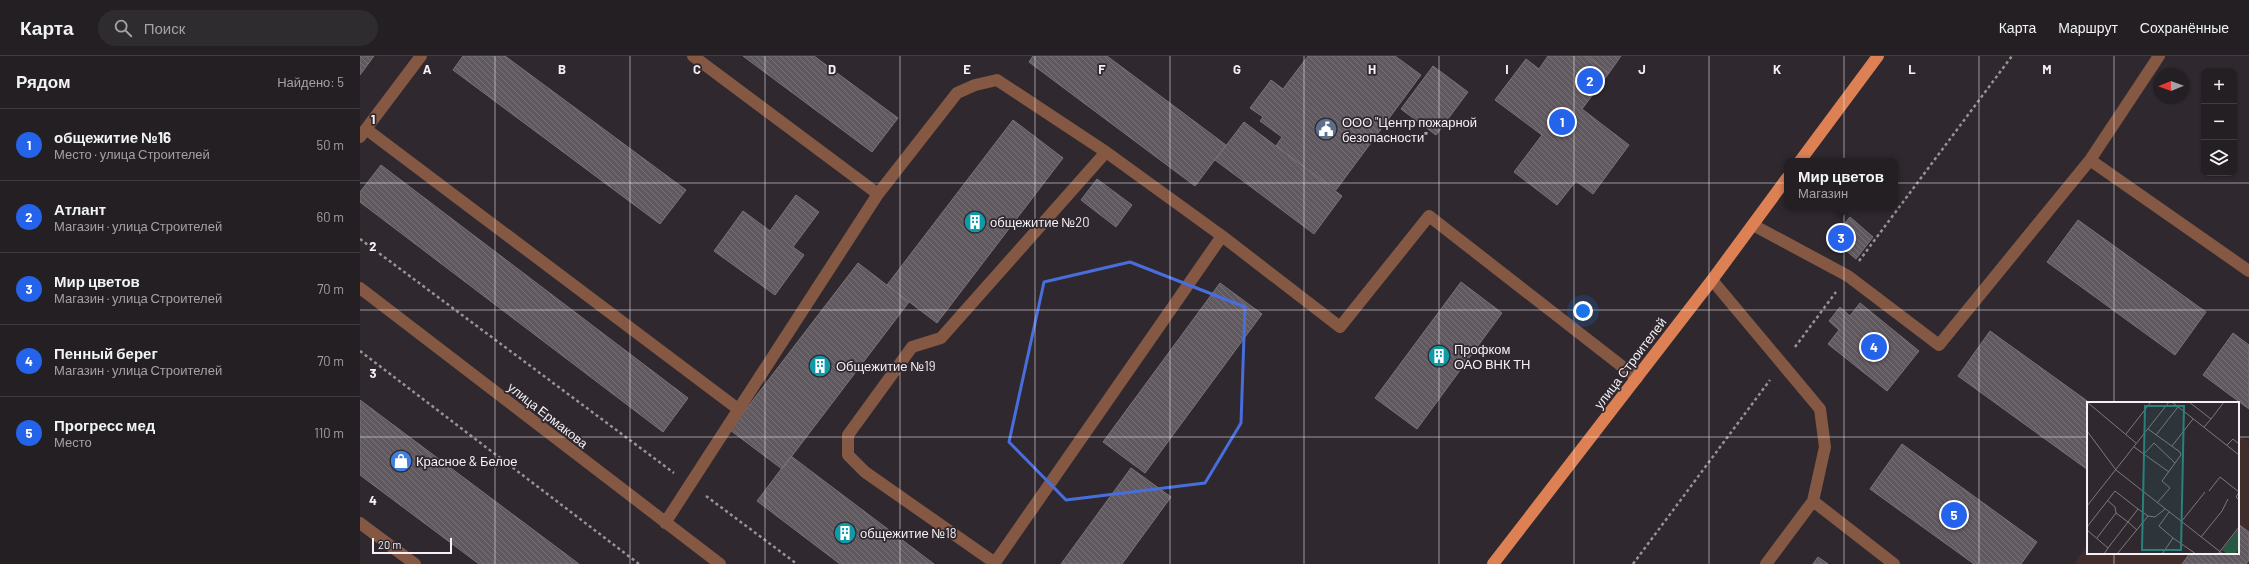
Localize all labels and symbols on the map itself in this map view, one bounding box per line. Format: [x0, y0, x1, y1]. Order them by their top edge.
text: A [423, 61, 432, 77]
text: B [558, 61, 566, 77]
text: C [693, 61, 701, 77]
text: D [828, 61, 836, 77]
text: E [963, 61, 971, 77]
text: F [1098, 61, 1106, 77]
text: G [1233, 61, 1241, 77]
text: H [1368, 61, 1376, 77]
text: I [1505, 61, 1509, 77]
text: J [1638, 61, 1646, 77]
text: K [1773, 61, 1781, 77]
text: L [1908, 61, 1916, 77]
text: M [2042, 61, 2052, 77]
pin: 2 [1577, 66, 1603, 96]
north arrow [2153, 68, 2189, 104]
pin: 1 [1549, 107, 1575, 137]
text: 1 [371, 111, 375, 127]
place label: ООО "Центр пожарной безопасности" [1342, 114, 1477, 145]
public building icon: ООО "Центр пожарной безопасности" [1313, 116, 1339, 142]
building icon: общежитие №20 [962, 209, 988, 235]
place label: общежитие №20 [990, 214, 1090, 230]
pin: 3 [1828, 223, 1854, 253]
text: 2 [369, 238, 377, 254]
your location [1573, 301, 1593, 321]
street label: улица Строителей [1590, 314, 1670, 412]
pin: 4 [1861, 332, 1887, 362]
place label: Профком ОАО ВНК ТН [1454, 341, 1530, 372]
building icon: Профком ОАО ВНК ТН [1426, 343, 1452, 369]
building icon: Общежитие №19 [807, 353, 833, 379]
place label: Общежитие №19 [836, 358, 935, 374]
text: 3 [369, 365, 377, 381]
street label: улица Ермакова [505, 379, 592, 452]
inset map [2087, 402, 2239, 554]
shop icon: Красное & Белое [388, 448, 414, 474]
place label: Красное & Белое [416, 453, 517, 469]
text: 4 [369, 492, 377, 508]
pin: 5 [1941, 500, 1967, 530]
building icon: общежитие №18 [832, 520, 858, 546]
place label: общежитие №18 [860, 525, 957, 541]
scale bar [372, 536, 452, 555]

